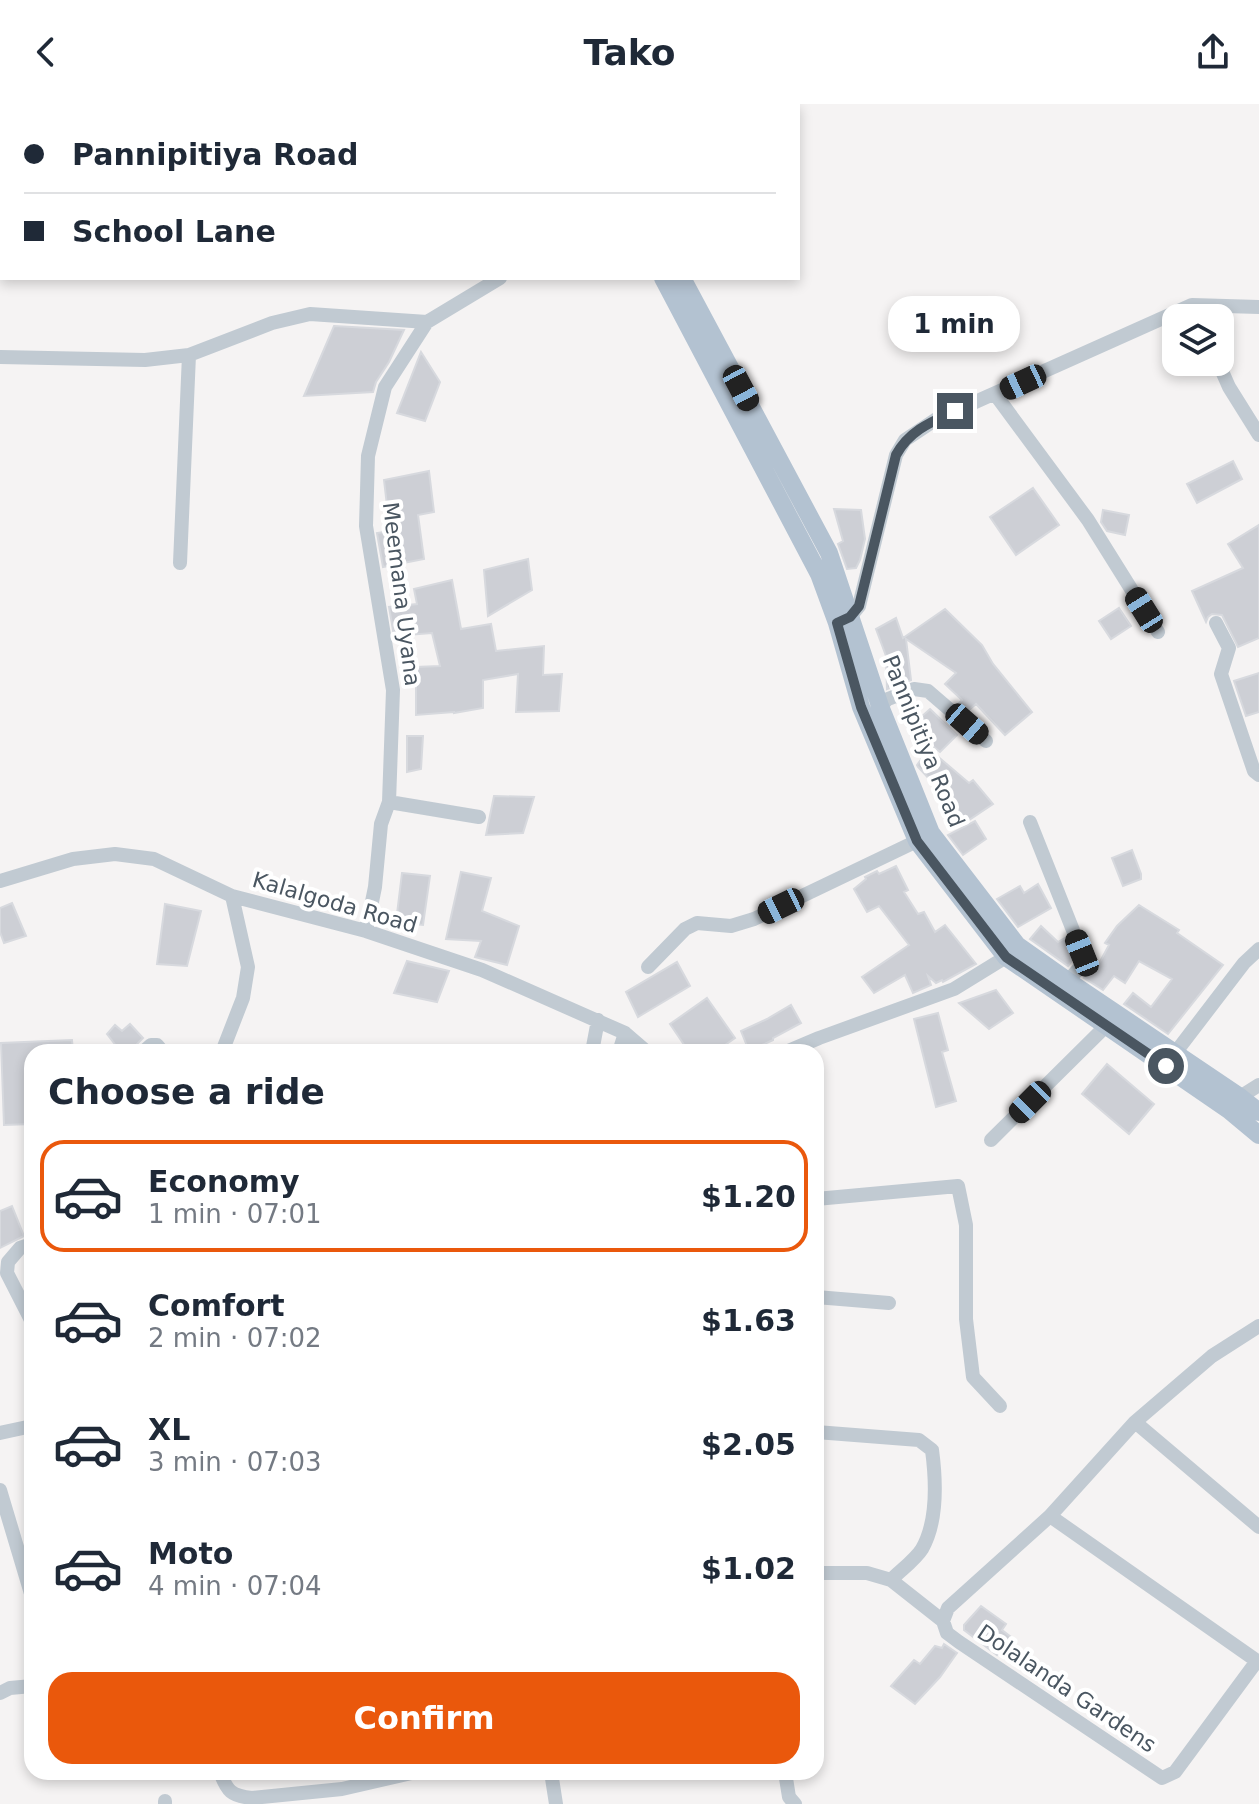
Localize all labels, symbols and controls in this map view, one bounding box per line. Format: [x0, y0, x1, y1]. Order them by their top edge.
icon: back [24, 30, 68, 74]
icon: share [1191, 30, 1235, 74]
text: Tako [584, 32, 675, 73]
text: Pannipitiya Road [72, 137, 358, 172]
text: School Lane [72, 214, 276, 249]
callout: 1 min [889, 295, 1021, 351]
map controls [1162, 304, 1234, 376]
button: layers [1162, 304, 1234, 376]
text: 1 min [913, 309, 995, 339]
car [719, 361, 763, 415]
car [996, 361, 1050, 403]
route end [937, 393, 973, 429]
street label: Meemana Uyana [378, 501, 425, 688]
car [1121, 583, 1167, 637]
street label: Pannipitiya Road [878, 652, 969, 831]
car [941, 699, 993, 749]
street label: Kalalgoda Road [250, 867, 420, 938]
car [754, 885, 808, 927]
car [1062, 926, 1102, 980]
route start [1148, 1048, 1184, 1084]
text: Choose a ride [48, 1071, 325, 1112]
car [1005, 1077, 1055, 1127]
icon: car [52, 1160, 124, 1232]
text: Economy [148, 1164, 300, 1199]
text: $1.20 [701, 1179, 796, 1214]
text: 1 min · 07:01 [148, 1199, 322, 1229]
icon: car [52, 1284, 124, 1356]
text: Comfort [148, 1288, 285, 1323]
text: $1.63 [701, 1303, 796, 1338]
text: 2 min · 07:02 [148, 1323, 322, 1353]
icon: car [52, 1408, 124, 1480]
text: XL [148, 1412, 190, 1447]
text: $2.05 [701, 1427, 796, 1462]
text: 3 min · 07:03 [148, 1447, 322, 1477]
icon: car [52, 1532, 124, 1604]
text: Moto [148, 1536, 233, 1571]
text: $1.02 [701, 1551, 796, 1586]
text: 4 min · 07:04 [148, 1571, 322, 1601]
street label: Dolalanda Gardens [973, 1619, 1161, 1758]
button: Confirm [48, 1672, 800, 1764]

